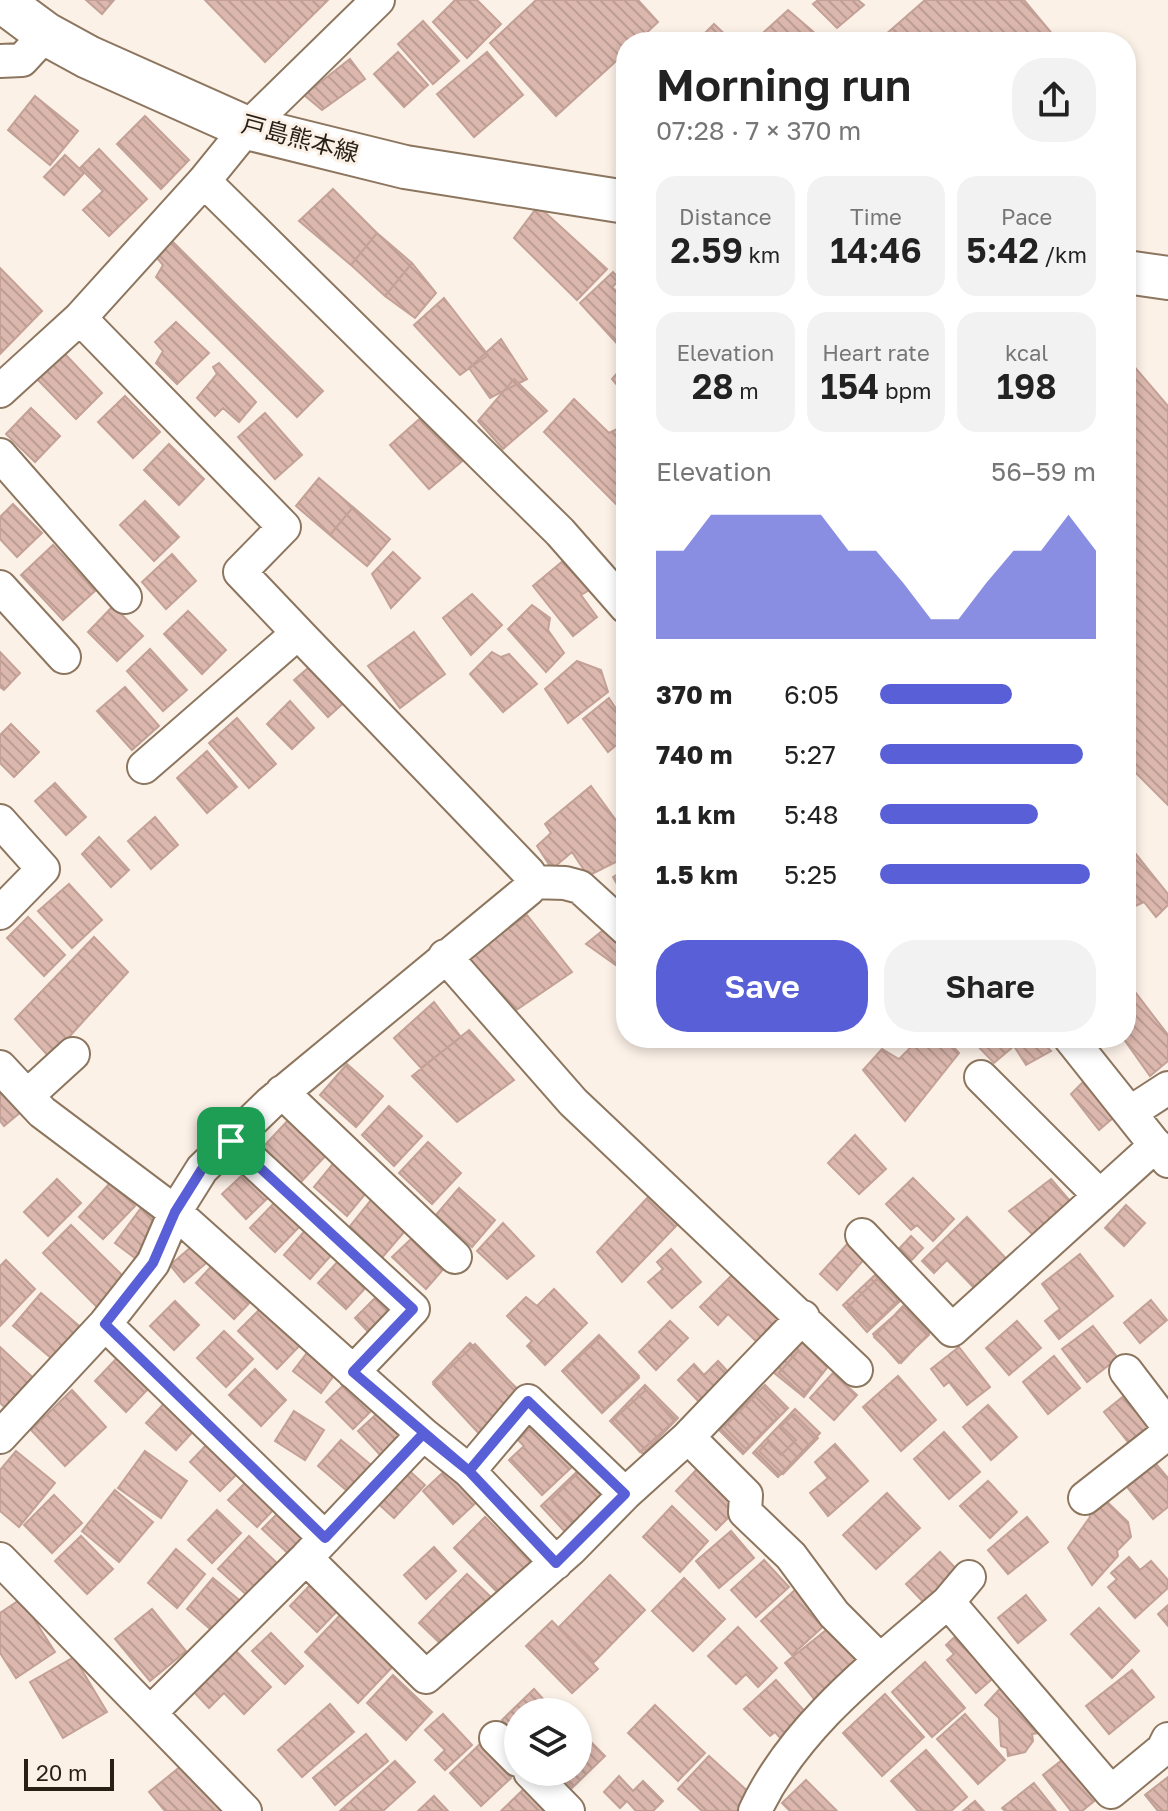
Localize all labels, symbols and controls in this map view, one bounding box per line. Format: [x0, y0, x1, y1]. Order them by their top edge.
text: Morning run [656, 58, 911, 111]
button: share [1012, 58, 1096, 142]
street label: 戸島熊本線 [239, 108, 362, 167]
text: 07:28 · 7 × 370 m [656, 115, 861, 146]
text: Distance [679, 203, 772, 230]
text: Time [850, 203, 902, 230]
text: Pace [1001, 203, 1052, 230]
text: 2.59 [670, 230, 743, 270]
text: 14:46 [830, 230, 922, 270]
text: 5:42 [966, 230, 1039, 270]
text: km [743, 241, 780, 268]
text: /km [1039, 241, 1087, 268]
text: Elevation [676, 339, 774, 366]
text: Heart rate [822, 339, 930, 366]
text: kcal [1005, 339, 1048, 366]
text: 28 [692, 366, 734, 406]
text: 154 [821, 366, 879, 406]
text: 198 [997, 366, 1057, 406]
text: m [734, 377, 759, 404]
text: bpm [879, 377, 931, 404]
text: Elevation [656, 456, 772, 487]
text: 56–59 m [991, 456, 1096, 487]
text: 370 m [656, 679, 732, 710]
text: 6:05 [784, 679, 839, 710]
text: 740 m [656, 739, 733, 770]
text: 5:27 [784, 739, 836, 770]
text: 1.1 km [656, 799, 735, 830]
text: 5:48 [784, 799, 839, 830]
text: 1.5 km [656, 859, 738, 890]
text: 5:25 [784, 859, 837, 890]
button: Save [656, 940, 868, 1032]
button: Share [884, 940, 1096, 1032]
pin [197, 1107, 265, 1175]
icon: arrive [209, 1119, 253, 1163]
map controls [504, 1698, 592, 1786]
button: layers [504, 1698, 592, 1786]
scale bar [24, 1755, 114, 1791]
text: 20 m [36, 1759, 87, 1786]

